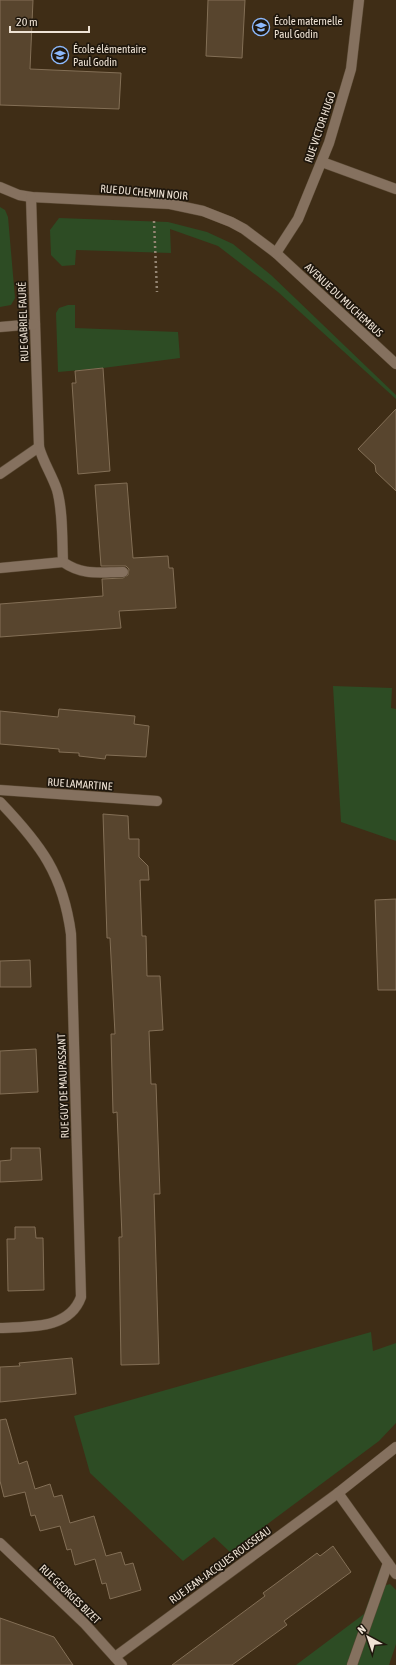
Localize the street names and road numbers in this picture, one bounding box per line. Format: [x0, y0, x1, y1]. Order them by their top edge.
street label: RUE VICTOR HUGO [302, 90, 338, 164]
street label: RUE DU CHEMIN NOIR [100, 182, 189, 202]
street label: AVENUE DU MUCHEMBUS [303, 261, 386, 339]
street label: RUE GABRIEL FAURÉ [16, 282, 30, 362]
street label: RUE LAMARTINE [47, 776, 113, 792]
street label: RUE GUY DE MAUPASSANT [55, 1033, 71, 1139]
street label: RUE JEAN-JACQUES ROUSSEAU [167, 1524, 273, 1606]
street label: RUE GEORGES BIZET [37, 1562, 103, 1626]

